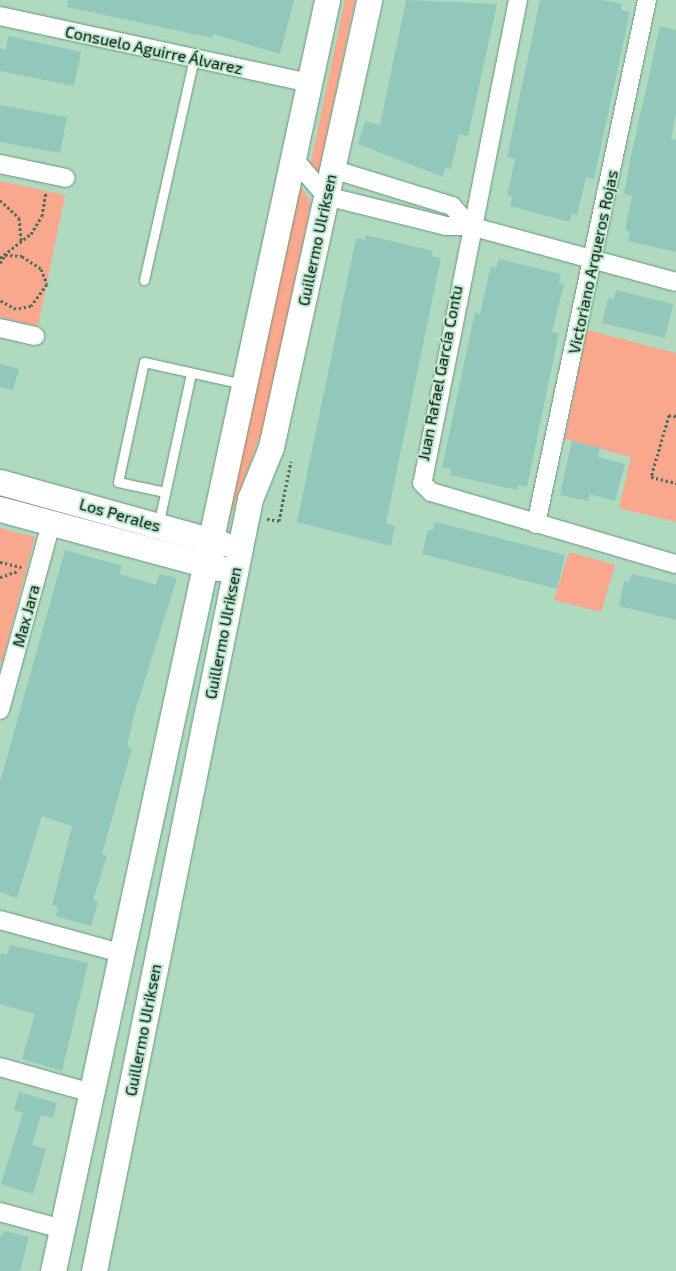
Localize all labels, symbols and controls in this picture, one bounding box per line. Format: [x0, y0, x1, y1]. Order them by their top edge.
street label: Consuelo Aguirre Álvarez [63, 22, 245, 78]
street label: Victoriano Arqueros Rojas [564, 168, 622, 356]
street label: Guillermo Ulriksen [294, 172, 340, 308]
street label: Juan Rafael García Contu [414, 284, 466, 462]
street label: Los Perales [77, 494, 163, 536]
street label: Guillermo Ulriksen [201, 565, 245, 701]
street label: Max Jara [8, 582, 44, 650]
street label: Guillermo Ulriksen [121, 962, 165, 1098]

